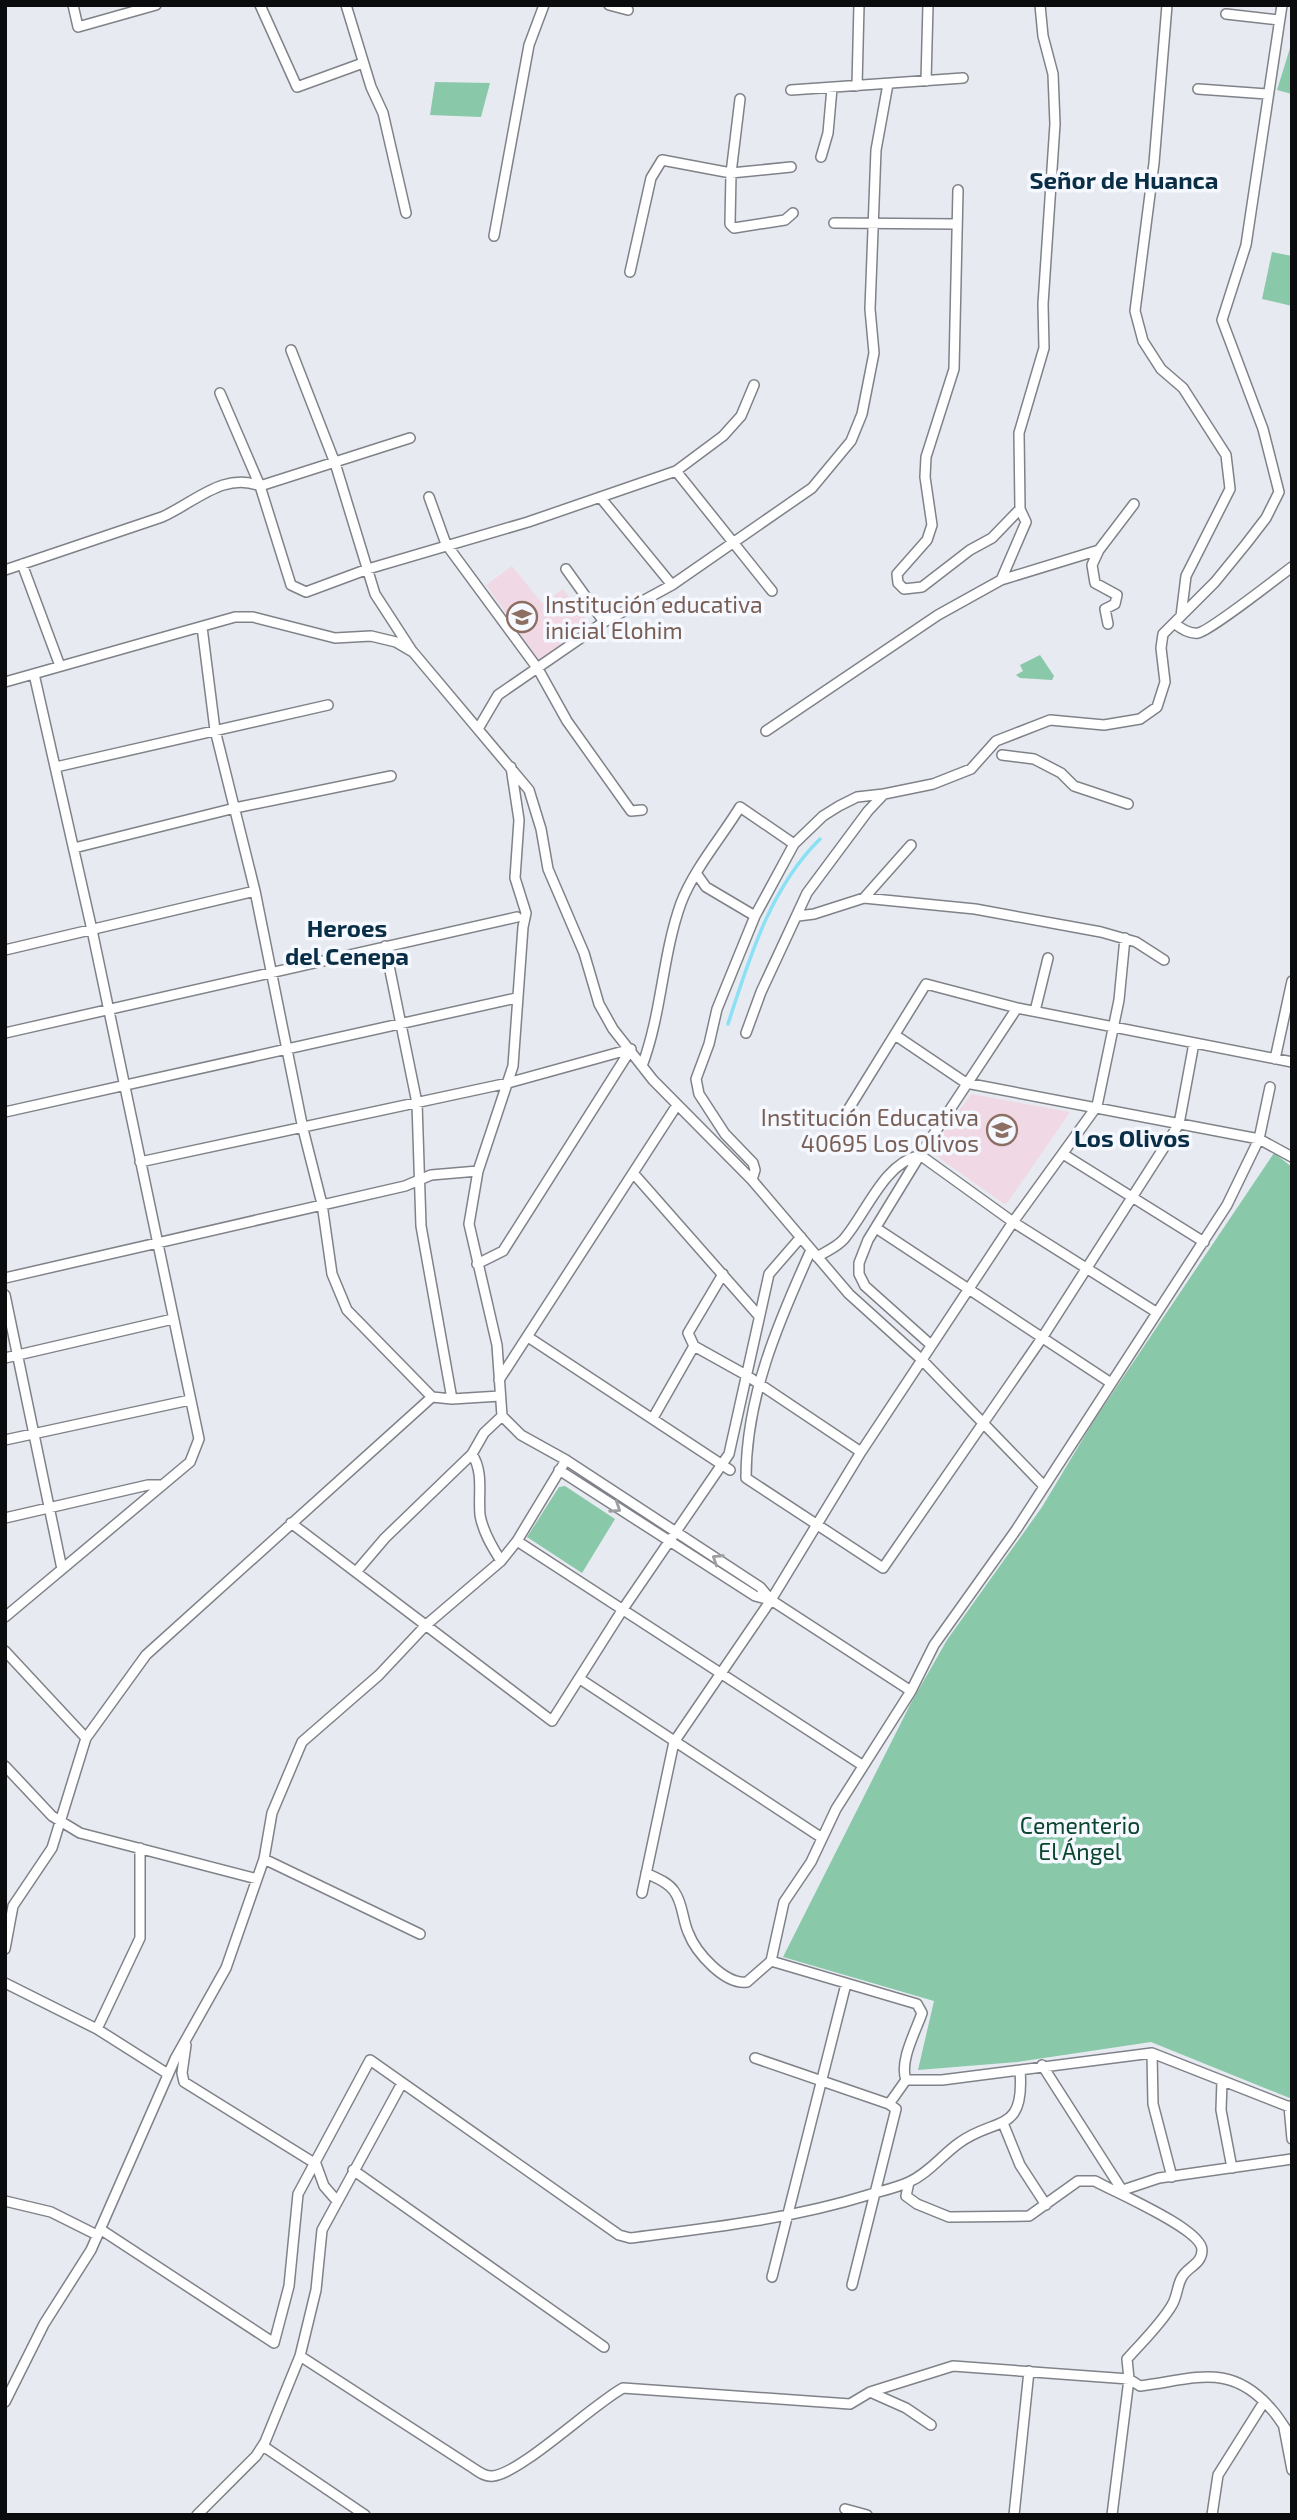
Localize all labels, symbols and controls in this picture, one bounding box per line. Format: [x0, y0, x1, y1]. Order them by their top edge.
district label: Señor de Huanca [1029, 165, 1219, 194]
place label: Institución educativa inicial Elohim [545, 590, 763, 644]
school or university icon: Institución educativa inicial Elohim [505, 600, 539, 634]
district label: Heroes del Cenepa [285, 913, 409, 970]
place label: Institución Educativa 40695 Los Olivos [761, 1103, 979, 1157]
school or university icon: Institución Educativa 40695 Los Olivos [985, 1113, 1019, 1147]
district label: Los Olivos [1074, 1123, 1190, 1152]
one-way arrow [608, 1499, 621, 1512]
one-way arrow [712, 1554, 725, 1567]
park label: Cementerio El Ángel [1020, 1811, 1140, 1865]

